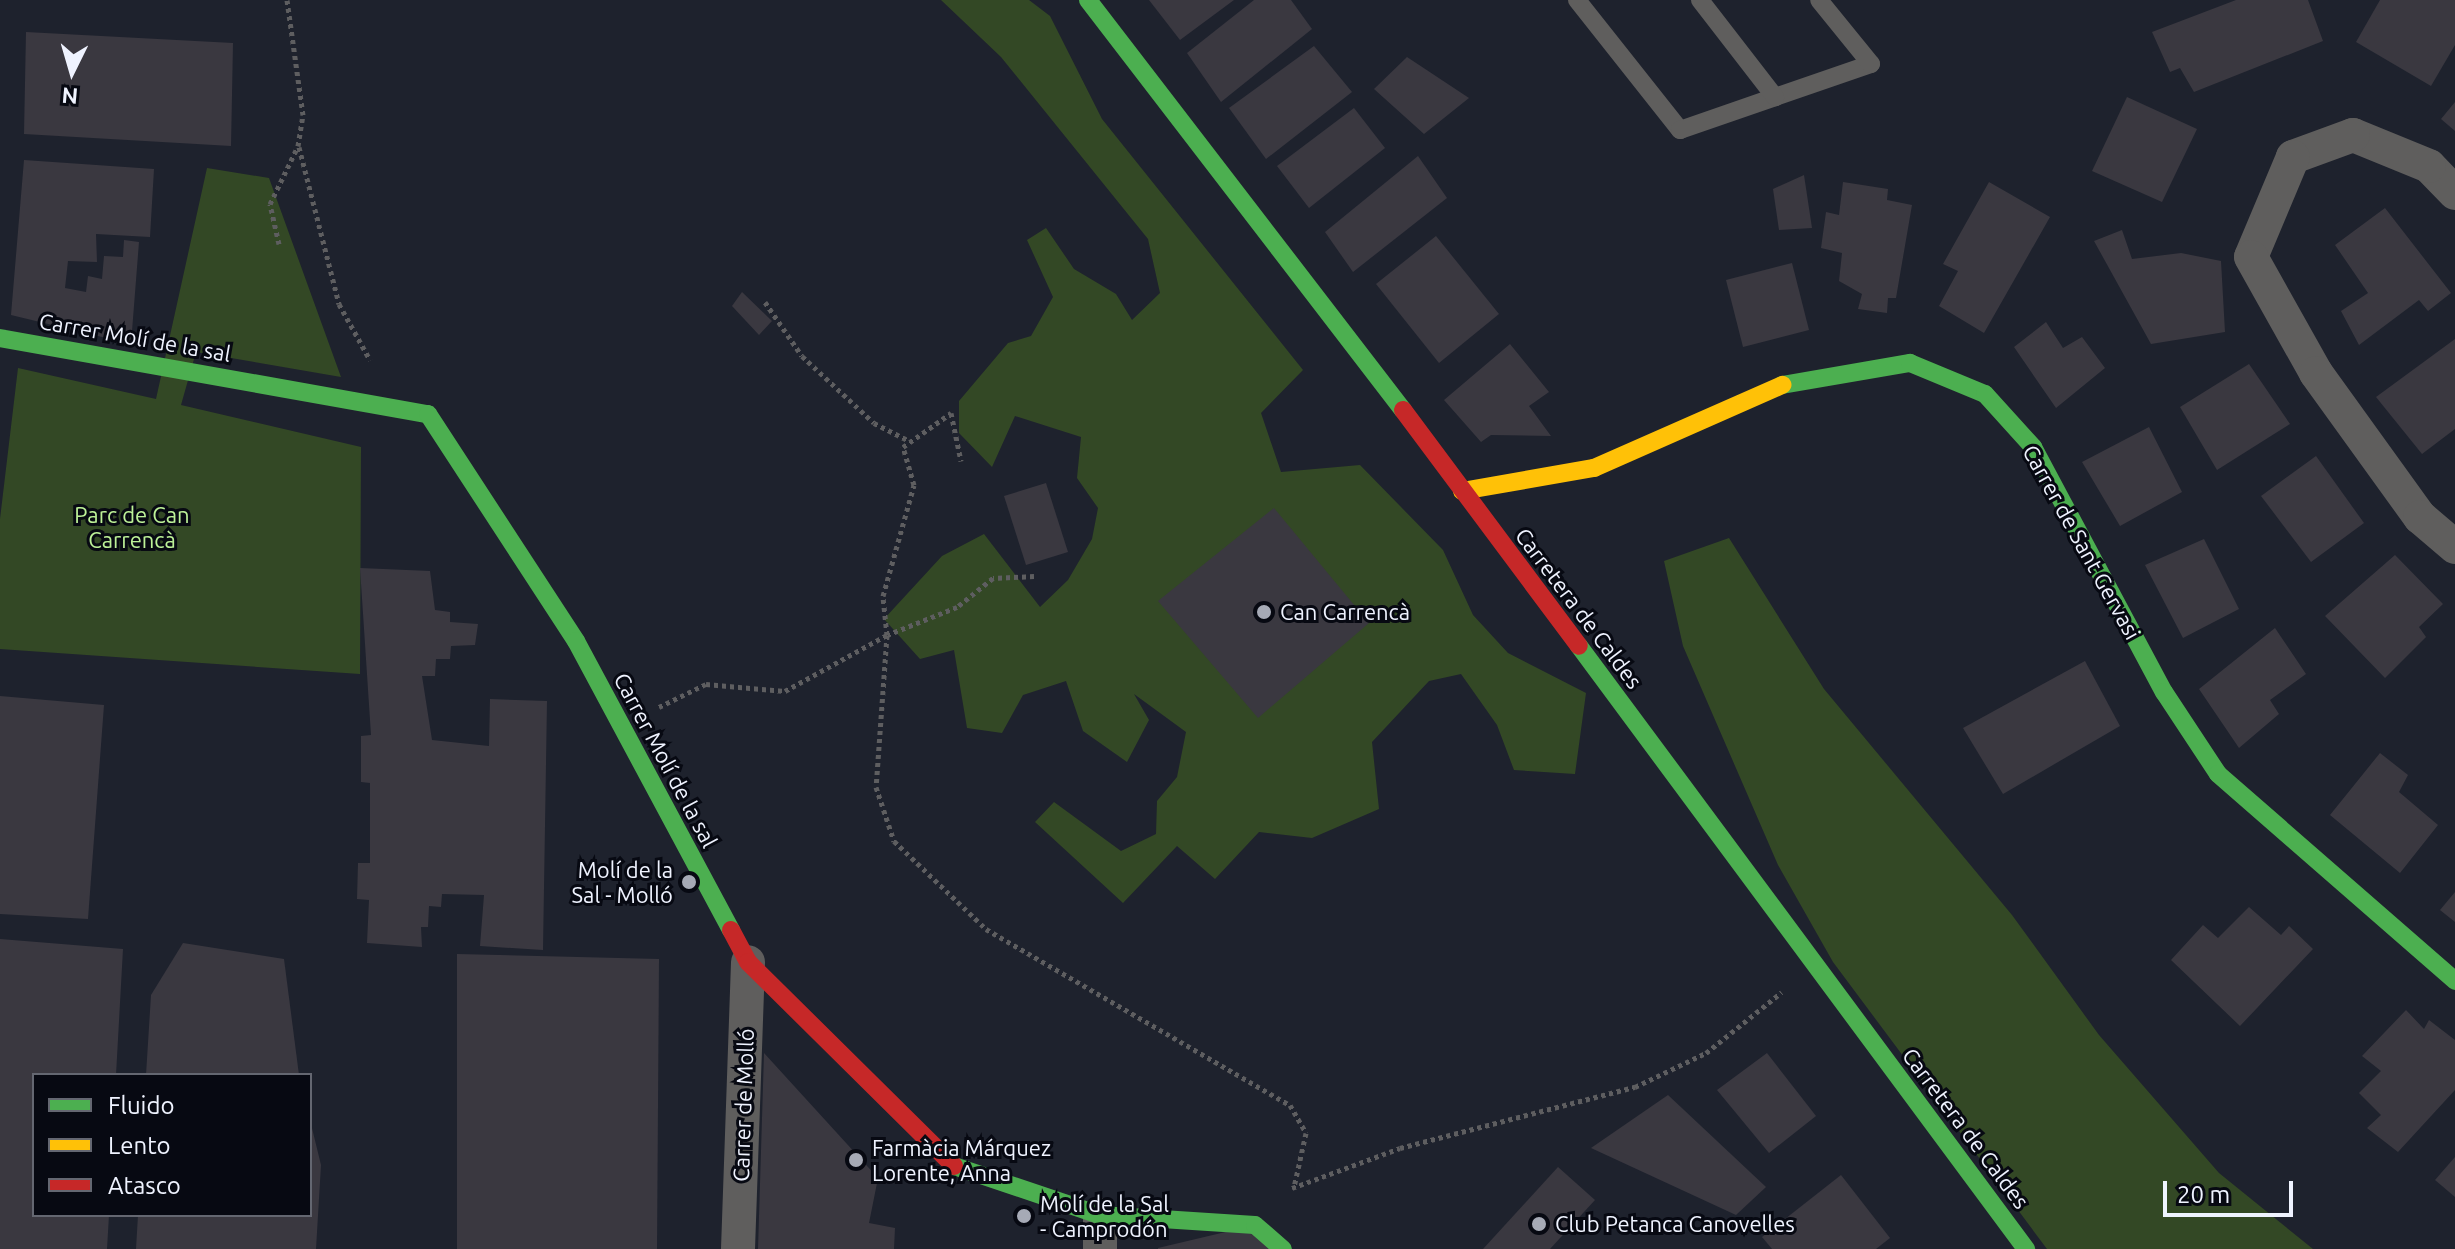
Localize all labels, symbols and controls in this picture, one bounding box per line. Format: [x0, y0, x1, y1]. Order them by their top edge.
north arrow [32, 32, 112, 112]
text: N [61, 83, 79, 110]
street label: Carrer Molí de la sal [37, 307, 233, 367]
street label: Carrer de Sant Gervasi [2017, 440, 2147, 644]
park label: Parc de Can Carrencà [74, 501, 190, 552]
street label: Carretera de Caldes [1510, 523, 1648, 693]
place label: Can Carrencà [1280, 599, 1410, 625]
marker: Can Carrencà [1255, 603, 1273, 621]
street label: Carrer Molí de la sal [609, 668, 723, 852]
place label: Molí de la Sal - Molló [572, 856, 673, 908]
marker: Molí de la Sal - Molló [680, 873, 698, 891]
street label: Carrer de Molló [727, 1028, 759, 1182]
street label: Carretera de Caldes [1897, 1043, 2035, 1213]
legend [32, 1073, 312, 1217]
text: Fluido [108, 1092, 175, 1119]
text: Lento [108, 1132, 171, 1159]
place label: Farmàcia Márquez Lorente, Anna [872, 1134, 1051, 1186]
marker: Farmàcia Márquez Lorente, Anna [847, 1151, 865, 1169]
scale bar [2167, 1165, 2297, 1215]
text: Atasco [108, 1172, 181, 1199]
text: 20 m [2177, 1181, 2230, 1208]
place label: Molí de la Sal - Camprodón [1040, 1190, 1169, 1242]
marker: Molí de la Sal - Camprodón [1015, 1207, 1033, 1225]
place label: Club Petanca Canovelles [1555, 1211, 1795, 1237]
marker: Club Petanca Canovelles [1530, 1215, 1548, 1233]

